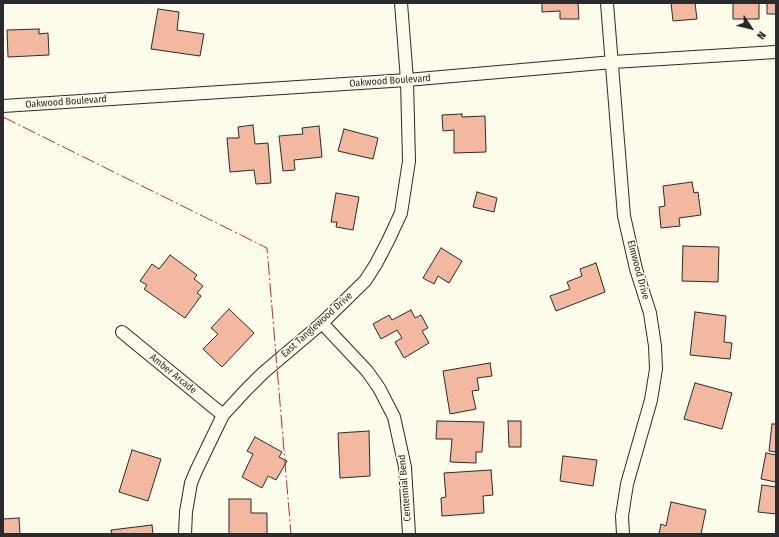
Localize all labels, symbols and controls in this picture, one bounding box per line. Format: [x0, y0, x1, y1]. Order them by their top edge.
north arrow [731, 8, 771, 48]
text: N [754, 29, 768, 42]
street label: Oakwood Boulevard [349, 72, 431, 90]
street label: Oakwood Boulevard [25, 93, 107, 111]
street label: Elmwood Drive [624, 239, 652, 301]
street label: East Tanglewood Drive [279, 290, 355, 360]
street label: Amber Arcade [147, 351, 199, 397]
street label: Centennial Bend [396, 454, 414, 522]

